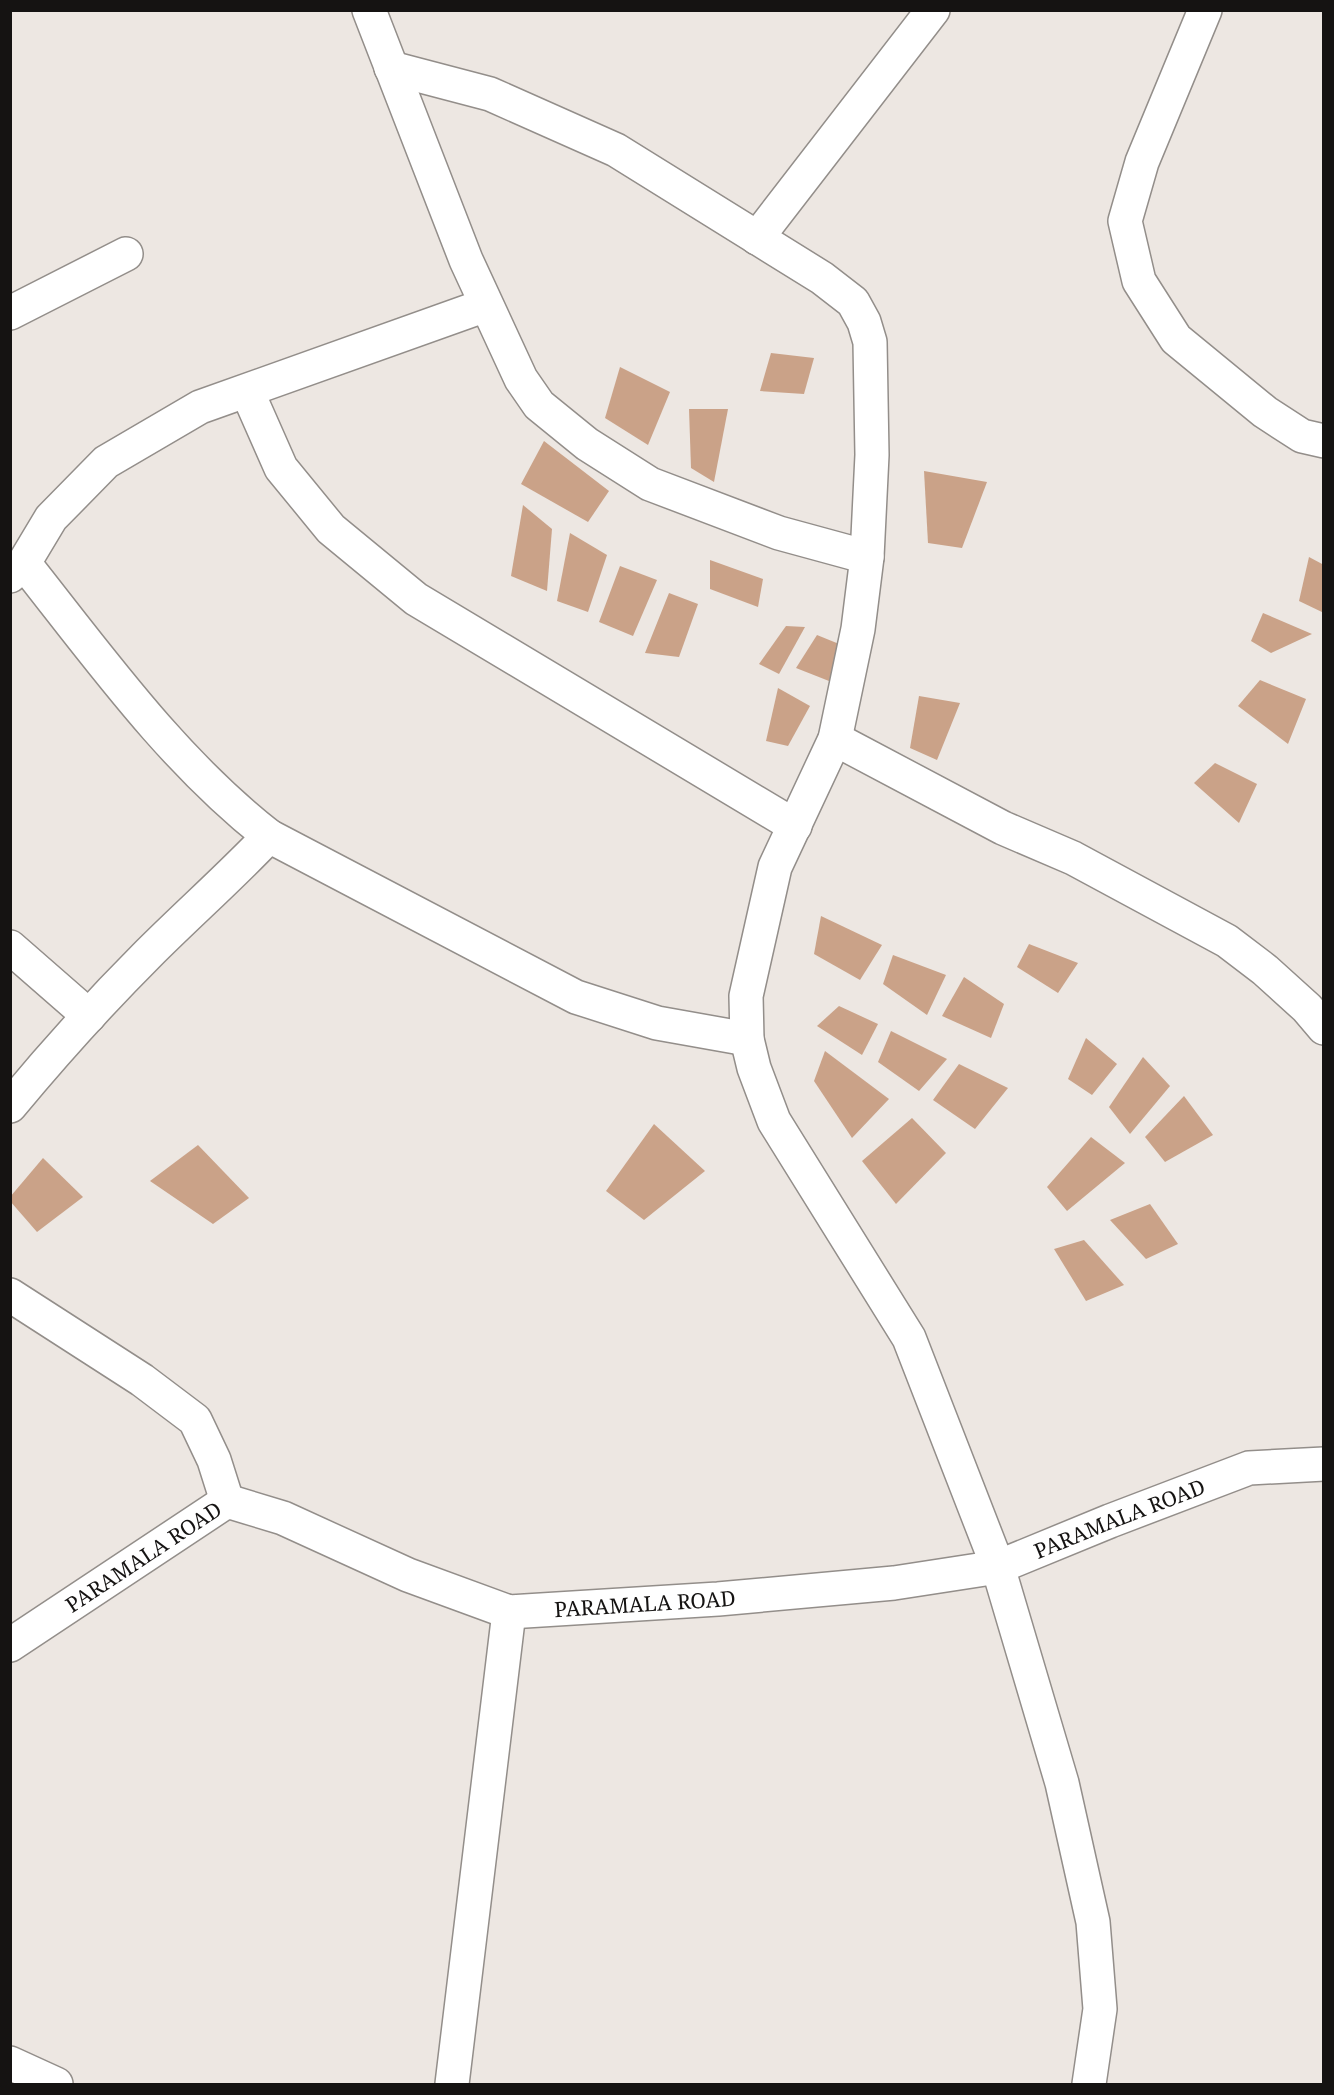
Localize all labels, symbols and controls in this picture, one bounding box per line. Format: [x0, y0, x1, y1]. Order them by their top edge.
street label: PARAMALA ROAD [1030, 1472, 1209, 1565]
street label: PARAMALA ROAD [60, 1495, 227, 1618]
street label: PARAMALA ROAD [553, 1583, 737, 1623]

